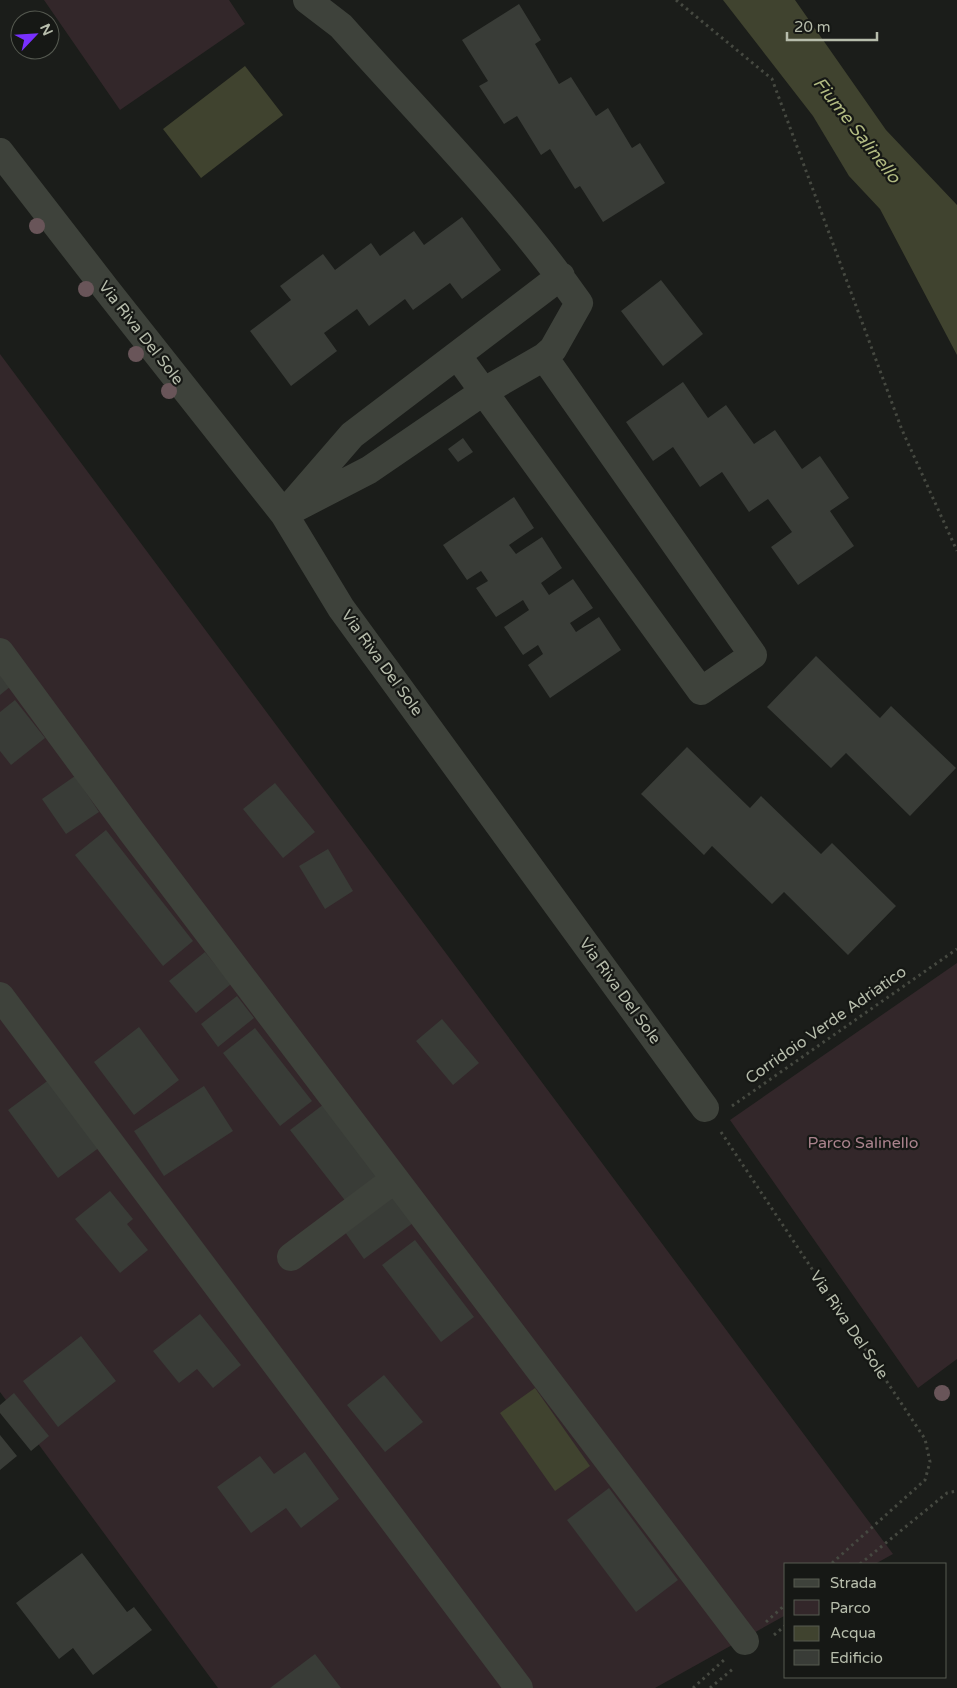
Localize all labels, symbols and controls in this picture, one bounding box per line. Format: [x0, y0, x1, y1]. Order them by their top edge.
north arrow [10, 10, 60, 60]
scale bar [787, 10, 877, 42]
text: 20 m [794, 18, 831, 36]
text: N [36, 21, 56, 38]
water label: Fiume Salinello [809, 72, 906, 188]
street label: Via Riva Del Sole [94, 277, 188, 389]
street label: Via Riva Del Sole [337, 606, 427, 720]
street label: Via Riva Del Sole [575, 934, 665, 1048]
street label: Corridoio Verde Adriatico [742, 962, 910, 1088]
park label: Parco Salinello [808, 1133, 918, 1153]
street label: Via Riva Del Sole [805, 1267, 893, 1383]
legend [784, 1563, 947, 1678]
text: Strada [830, 1574, 877, 1592]
text: Parco [830, 1599, 871, 1617]
text: Acqua [830, 1624, 876, 1642]
text: Edificio [830, 1649, 883, 1667]

